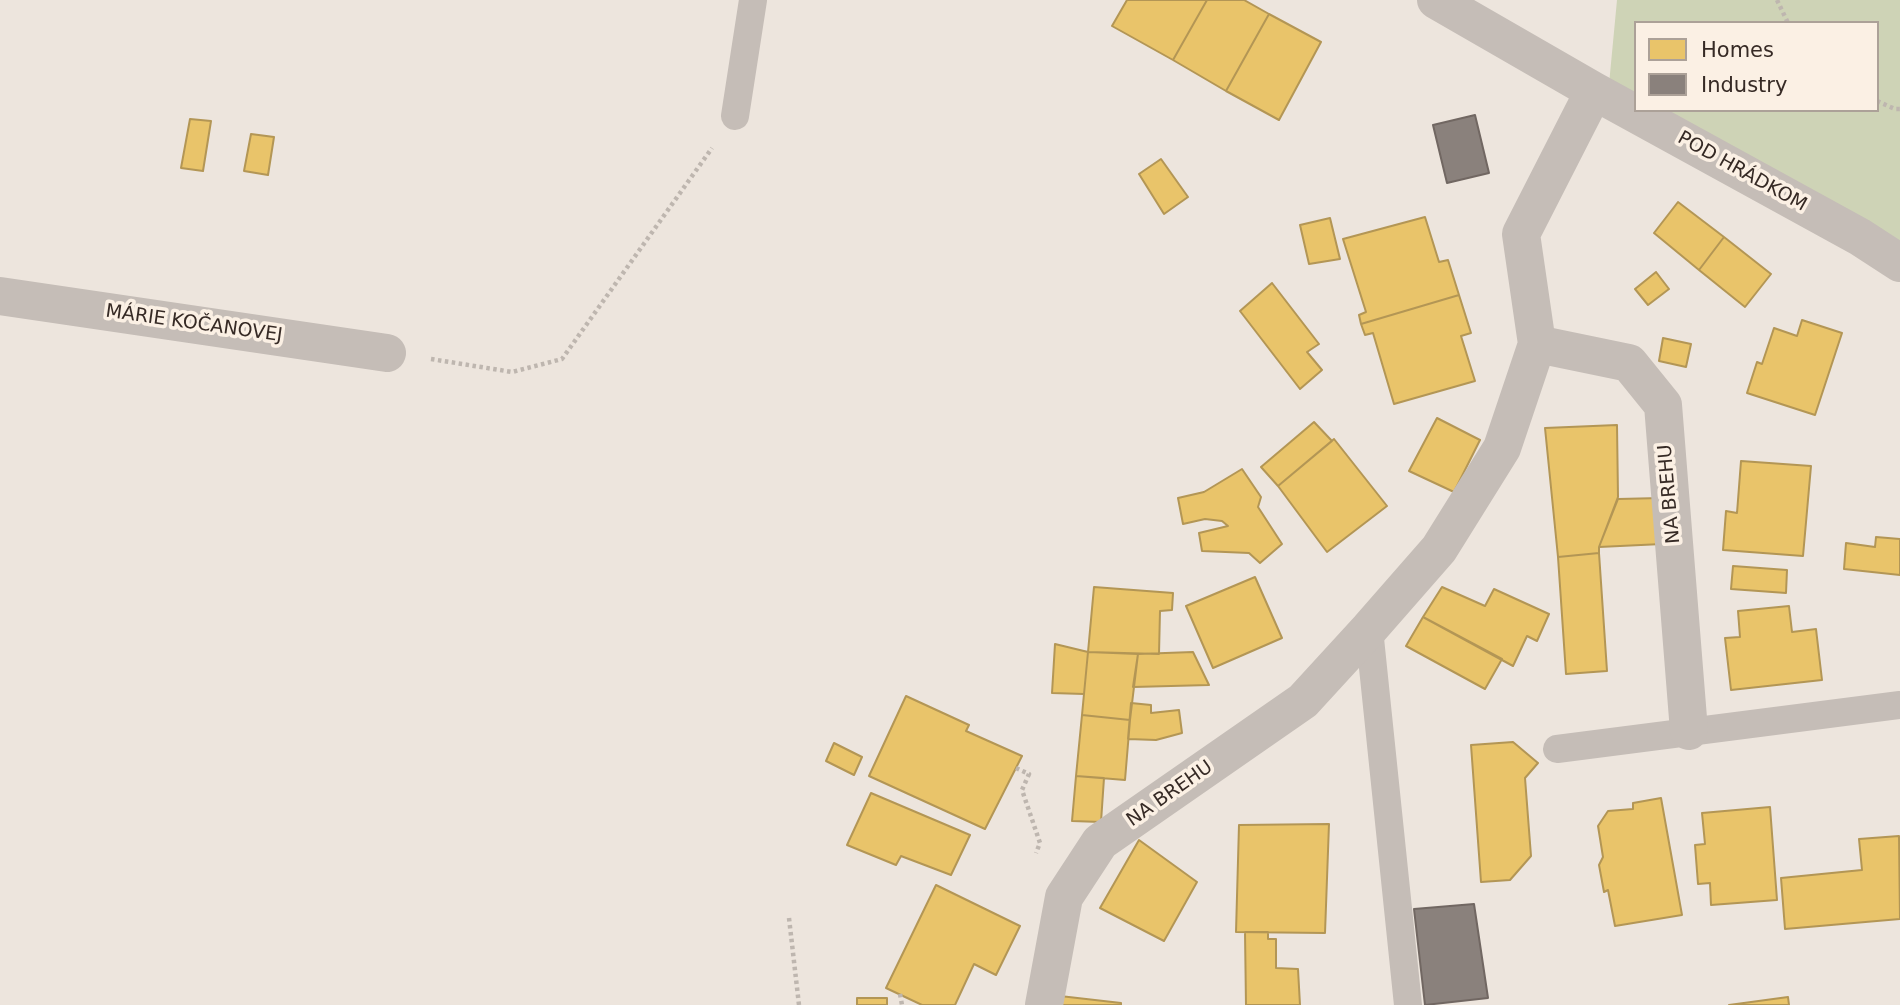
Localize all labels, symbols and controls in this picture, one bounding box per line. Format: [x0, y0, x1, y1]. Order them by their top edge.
legend [1634, 21, 1879, 112]
text: Homes [1701, 38, 1774, 62]
text: Industry [1701, 73, 1787, 97]
street label: POD HRÁDKOM [1673, 127, 1811, 217]
street label: MÁRIE KOČANOVEJ [104, 300, 284, 348]
street label: NA BREHU [1654, 443, 1686, 545]
street label: NA BREHU [1123, 756, 1217, 832]

